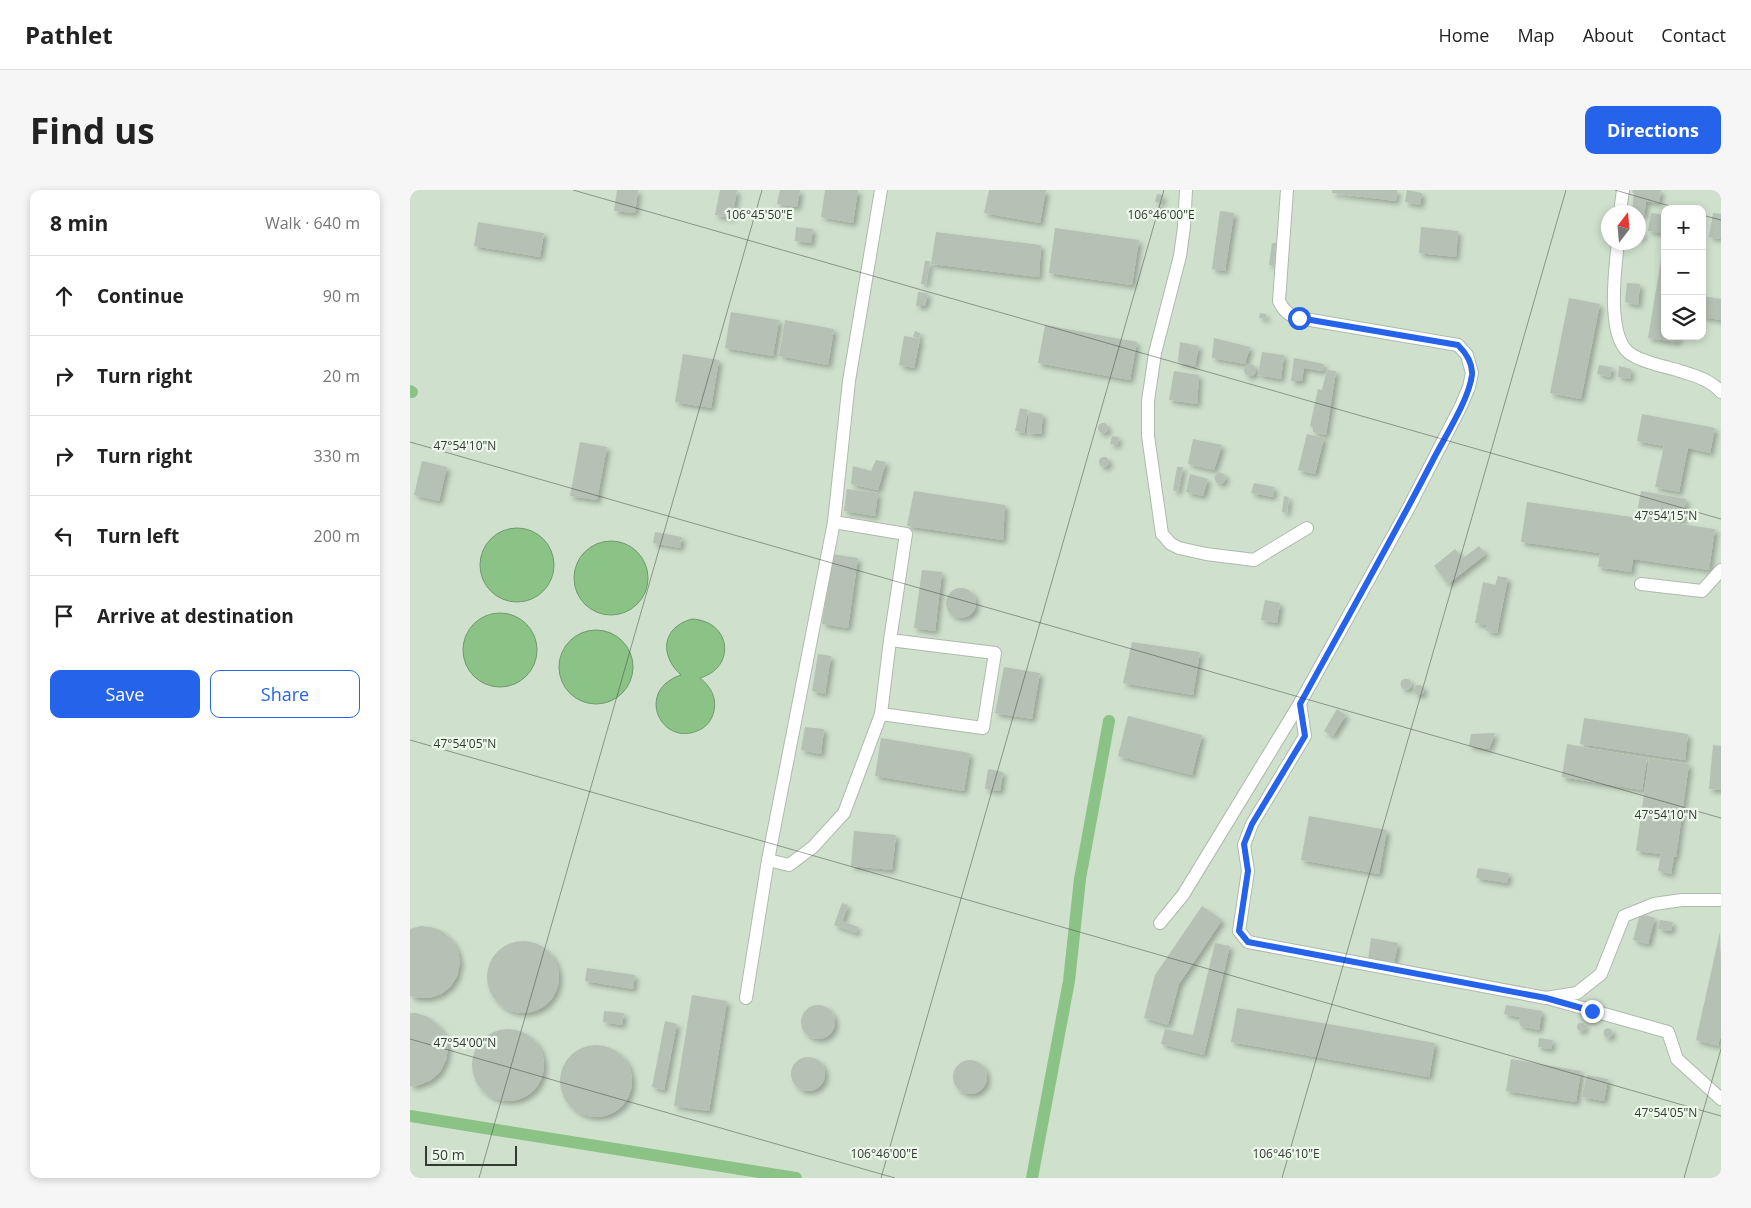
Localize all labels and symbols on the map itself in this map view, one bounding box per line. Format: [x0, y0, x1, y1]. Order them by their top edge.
north arrow [1601, 205, 1646, 250]
text: 106°45'50"E [725, 206, 793, 223]
text: 106°46'00"E [1127, 206, 1195, 223]
route start [1288, 307, 1311, 330]
text: 47°54'10"N [434, 437, 496, 454]
text: 47°54'15"N [1635, 507, 1697, 524]
text: 47°54'05"N [434, 735, 496, 752]
text: 47°54'10"N [1635, 806, 1697, 823]
route end [1581, 1000, 1604, 1023]
text: 47°54'00"N [434, 1034, 496, 1051]
text: 47°54'05"N [1635, 1104, 1697, 1121]
scale bar [425, 1143, 518, 1166]
text: 106°46'00"E [850, 1145, 918, 1162]
text: 106°46'10"E [1252, 1145, 1320, 1162]

